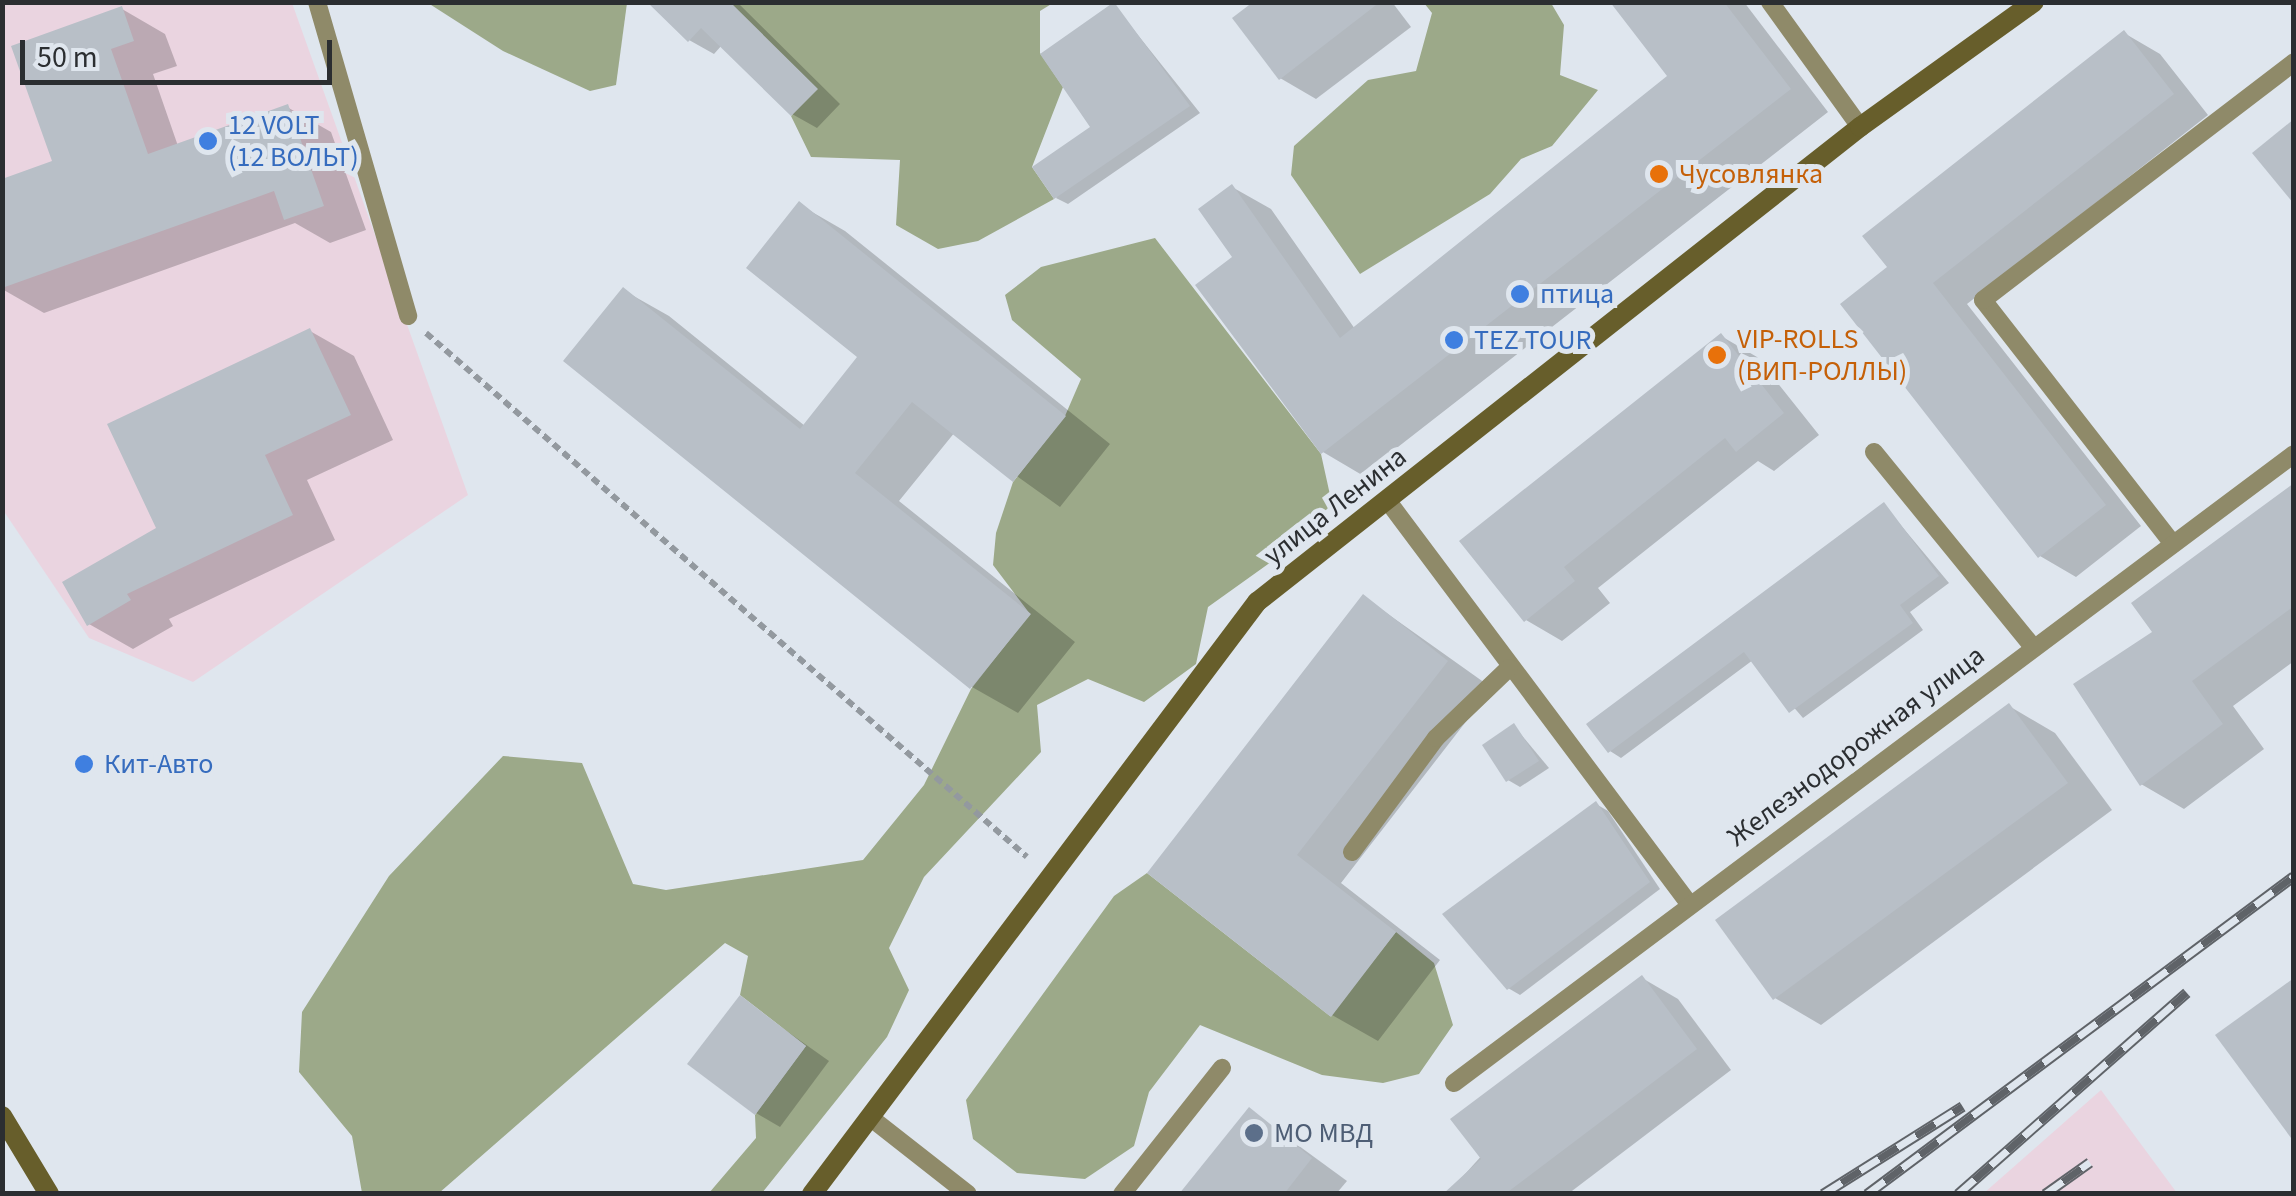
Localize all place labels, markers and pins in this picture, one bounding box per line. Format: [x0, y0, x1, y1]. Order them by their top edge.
place label: 12 VOLT (12 ВОЛЬТ) [228, 108, 359, 174]
marker: 12 VOLT (12 ВОЛЬТ) [197, 130, 219, 152]
place label: Чусовлянка [1679, 157, 1823, 191]
marker: Чусовлянка [1648, 163, 1670, 185]
place label: птица [1540, 277, 1614, 311]
marker: птица [1509, 283, 1531, 305]
place label: VIP-ROLLS (ВИП-РОЛЛЫ) [1737, 322, 1907, 388]
place label: TEZ TOUR [1474, 323, 1591, 357]
marker: TEZ TOUR [1443, 329, 1465, 351]
marker: VIP-ROLLS (ВИП-РОЛЛЫ) [1706, 344, 1728, 366]
place label: Кит-Авто [104, 747, 213, 781]
marker: Кит-Авто [73, 753, 95, 775]
place label: МО МВД [1274, 1116, 1373, 1150]
marker: МО МВД [1243, 1122, 1265, 1144]

